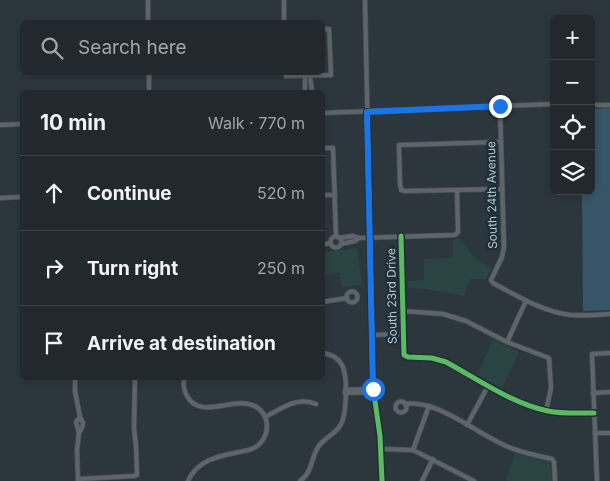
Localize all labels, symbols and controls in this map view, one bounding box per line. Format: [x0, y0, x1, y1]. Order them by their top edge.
map controls [550, 15, 595, 195]
button: + [550, 15, 595, 60]
search box [20, 20, 325, 75]
icon: search [38, 34, 66, 62]
text: Search here [78, 36, 187, 59]
button: − [550, 60, 595, 105]
route end [489, 95, 512, 118]
button: locate [550, 105, 595, 150]
text: 10 min [40, 110, 106, 135]
text: Walk · 770 m [208, 113, 305, 133]
street label: South 24th Avenue [483, 141, 500, 249]
button: layers [550, 150, 595, 195]
icon: ahead [40, 179, 68, 207]
text: Continue [87, 182, 172, 205]
text: 520 m [257, 183, 305, 203]
street label: South 23rd Drive [383, 248, 400, 344]
icon: right [40, 254, 68, 282]
text: Turn right [87, 257, 178, 280]
text: 250 m [257, 258, 305, 278]
icon: arrive [40, 329, 68, 357]
text: Arrive at destination [87, 332, 276, 355]
route start [362, 378, 385, 401]

